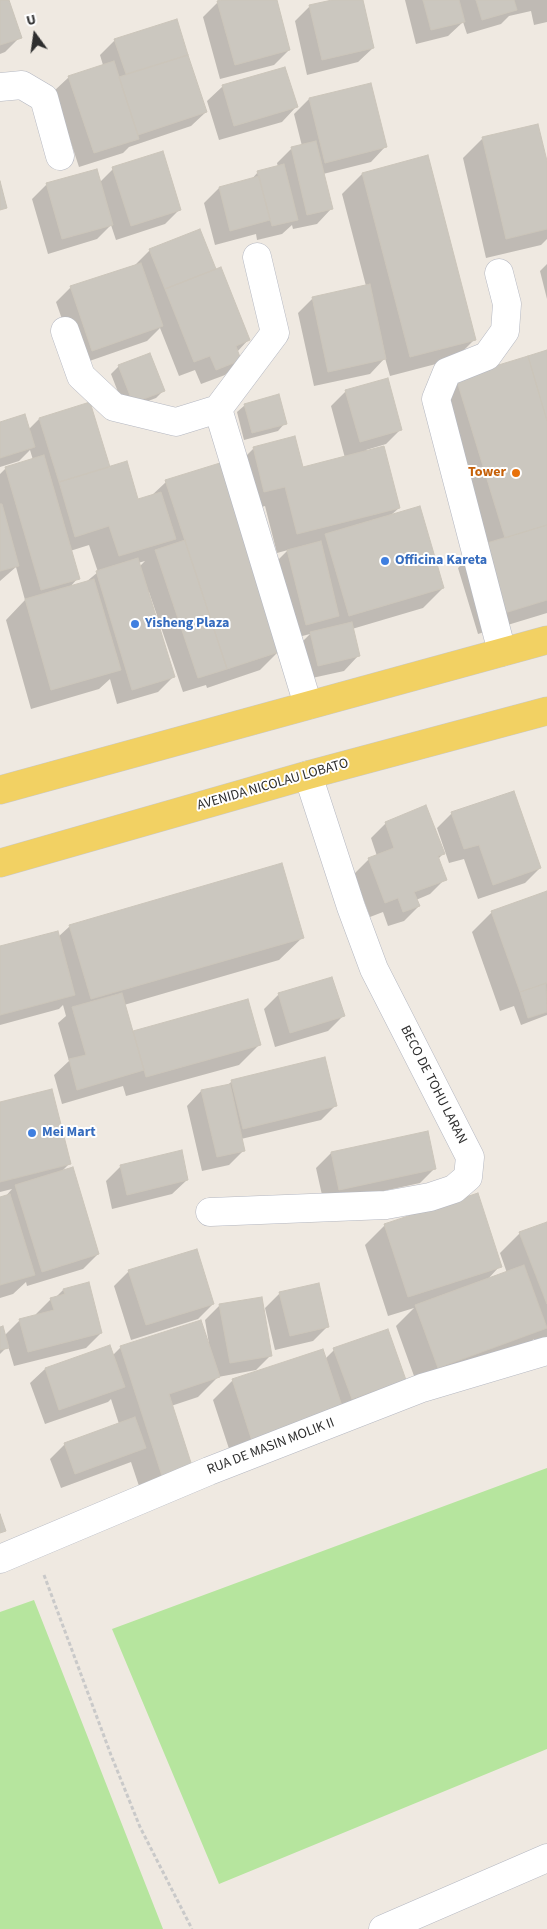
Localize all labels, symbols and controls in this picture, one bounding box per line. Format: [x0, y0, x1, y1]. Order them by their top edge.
north arrow [10, 10, 60, 60]
text: U [24, 10, 38, 31]
place label: Tower [468, 465, 506, 481]
marker: Tower [510, 467, 522, 479]
place label: Officina Kareta [395, 553, 487, 569]
marker: Officina Kareta [379, 555, 391, 567]
place label: Yisheng Plaza [145, 616, 229, 632]
marker: Yisheng Plaza [129, 618, 141, 630]
street label: AVENIDA NICOLAU LOBATO [195, 755, 351, 815]
street label: BECO DE TOHU LARAN [396, 1023, 470, 1147]
place label: Mei Mart [42, 1125, 96, 1141]
marker: Mei Mart [26, 1127, 38, 1139]
street label: RUA DE MASIN MOLIK II [205, 1415, 337, 1479]

